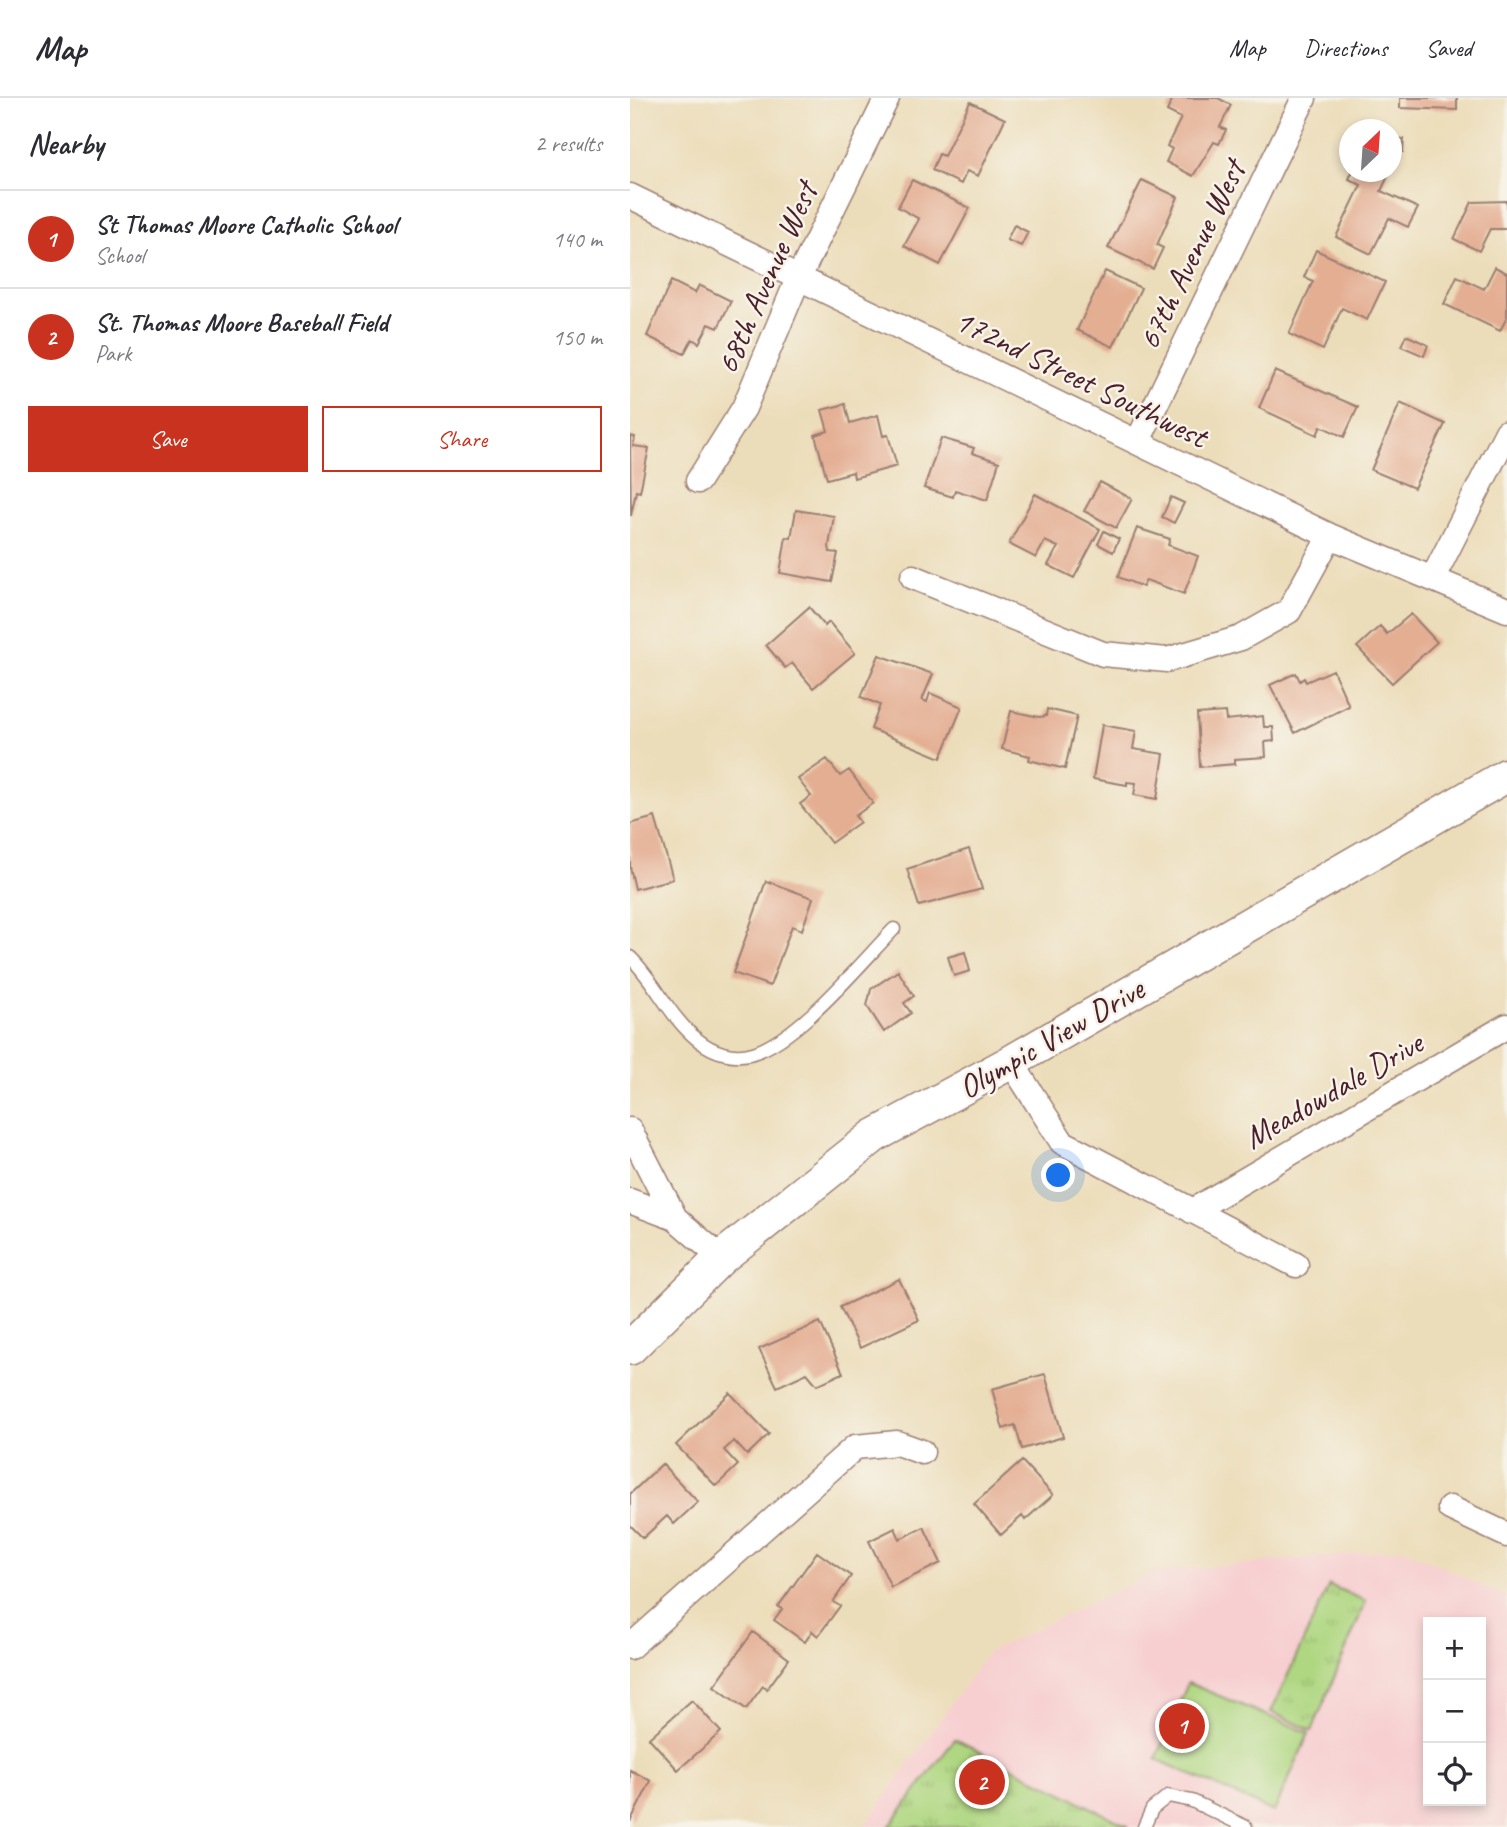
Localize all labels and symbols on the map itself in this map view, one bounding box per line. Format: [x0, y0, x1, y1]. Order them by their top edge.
north arrow [1339, 119, 1402, 182]
street label: 67th Avenue West [1127, 150, 1256, 356]
street label: 68th Avenue West [705, 172, 828, 380]
street label: 172nd Street Southwest [948, 299, 1217, 459]
street label: Olympic View Drive [951, 967, 1153, 1108]
street label: Meadowdale Drive [1236, 1021, 1432, 1158]
your location [1041, 1158, 1075, 1192]
pin: 1 [1159, 1700, 1205, 1752]
pin: 2 [959, 1756, 1005, 1808]

